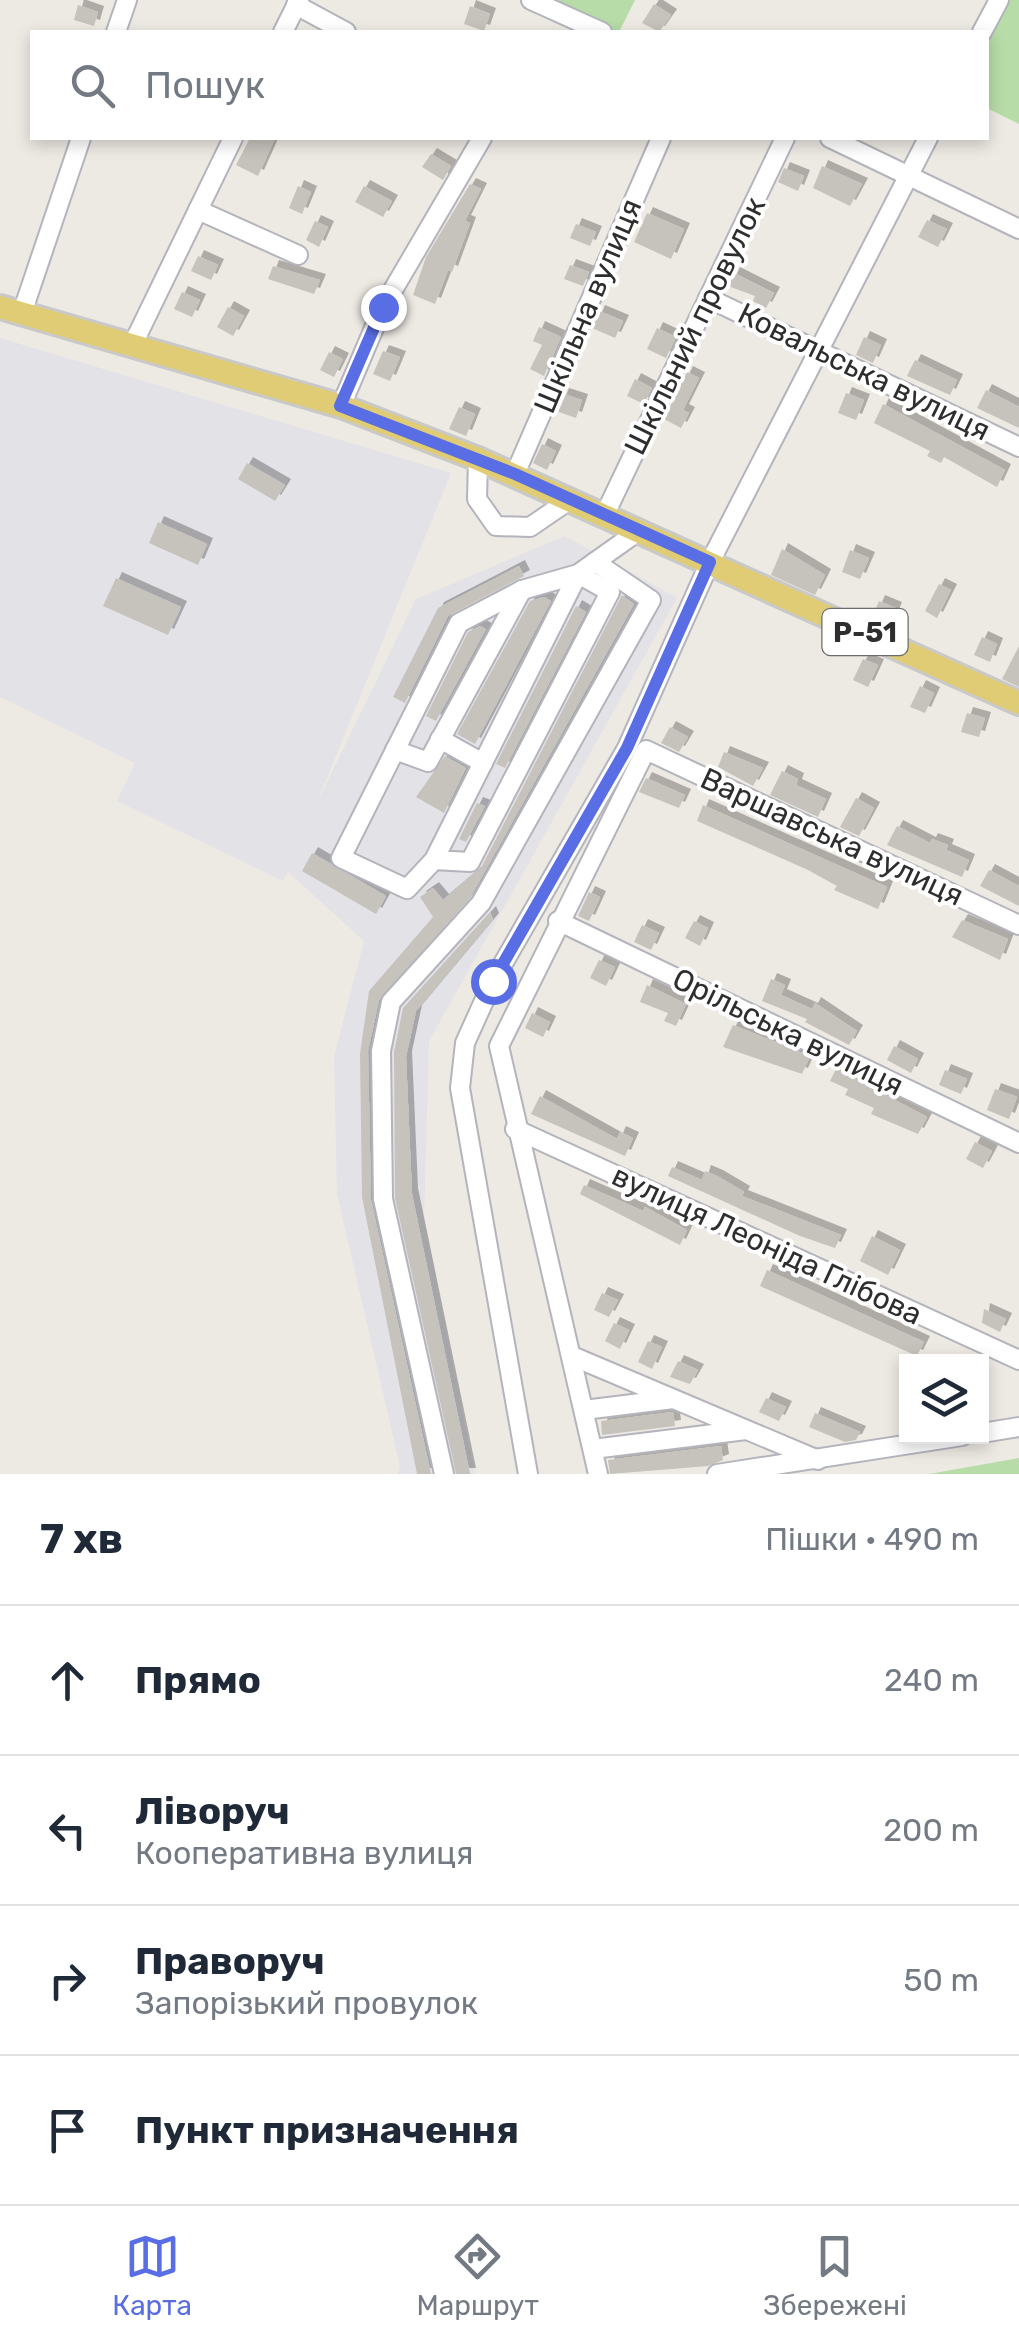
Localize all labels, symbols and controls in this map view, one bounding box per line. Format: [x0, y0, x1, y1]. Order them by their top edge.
search box [30, 30, 989, 140]
icon: search [65, 58, 120, 113]
text: Пошук [145, 62, 265, 108]
street label: Шкільний провулок [617, 191, 773, 461]
street label: Шкільна вулиця [527, 193, 649, 419]
route end [361, 285, 407, 331]
street label: Ковальська вулиця [732, 295, 996, 449]
road number: Р-51 [822, 609, 908, 655]
street label: Варшавська вулиця [695, 760, 969, 914]
route start [471, 959, 517, 1005]
street label: Орільська вулиця [667, 961, 909, 1103]
street label: вулиця Леоніда Глібова [606, 1157, 928, 1333]
map controls [899, 1354, 989, 1444]
button: layers [899, 1354, 989, 1444]
text: 7 хв [40, 1514, 123, 1564]
text: Пішки · 490 m [765, 1520, 979, 1558]
icon: ahead [40, 1653, 95, 1708]
text: Прямо [135, 1657, 261, 1703]
text: 240 m [884, 1661, 979, 1699]
text: Ліворуч [135, 1788, 290, 1834]
icon: left [40, 1803, 95, 1858]
text: 200 m [883, 1811, 979, 1849]
text: Кооперативна вулиця [135, 1834, 473, 1872]
text: Праворуч [135, 1938, 325, 1984]
icon: right [40, 1953, 95, 2008]
text: 50 m [903, 1961, 979, 1999]
text: Запорізький провулок [135, 1984, 478, 2022]
icon: arrive [40, 2103, 95, 2158]
text: Пункт призначення [135, 2107, 519, 2153]
tab: Карта [112, 2229, 192, 2322]
tab: Маршрут [417, 2229, 539, 2322]
tab: Збережені [763, 2229, 907, 2322]

